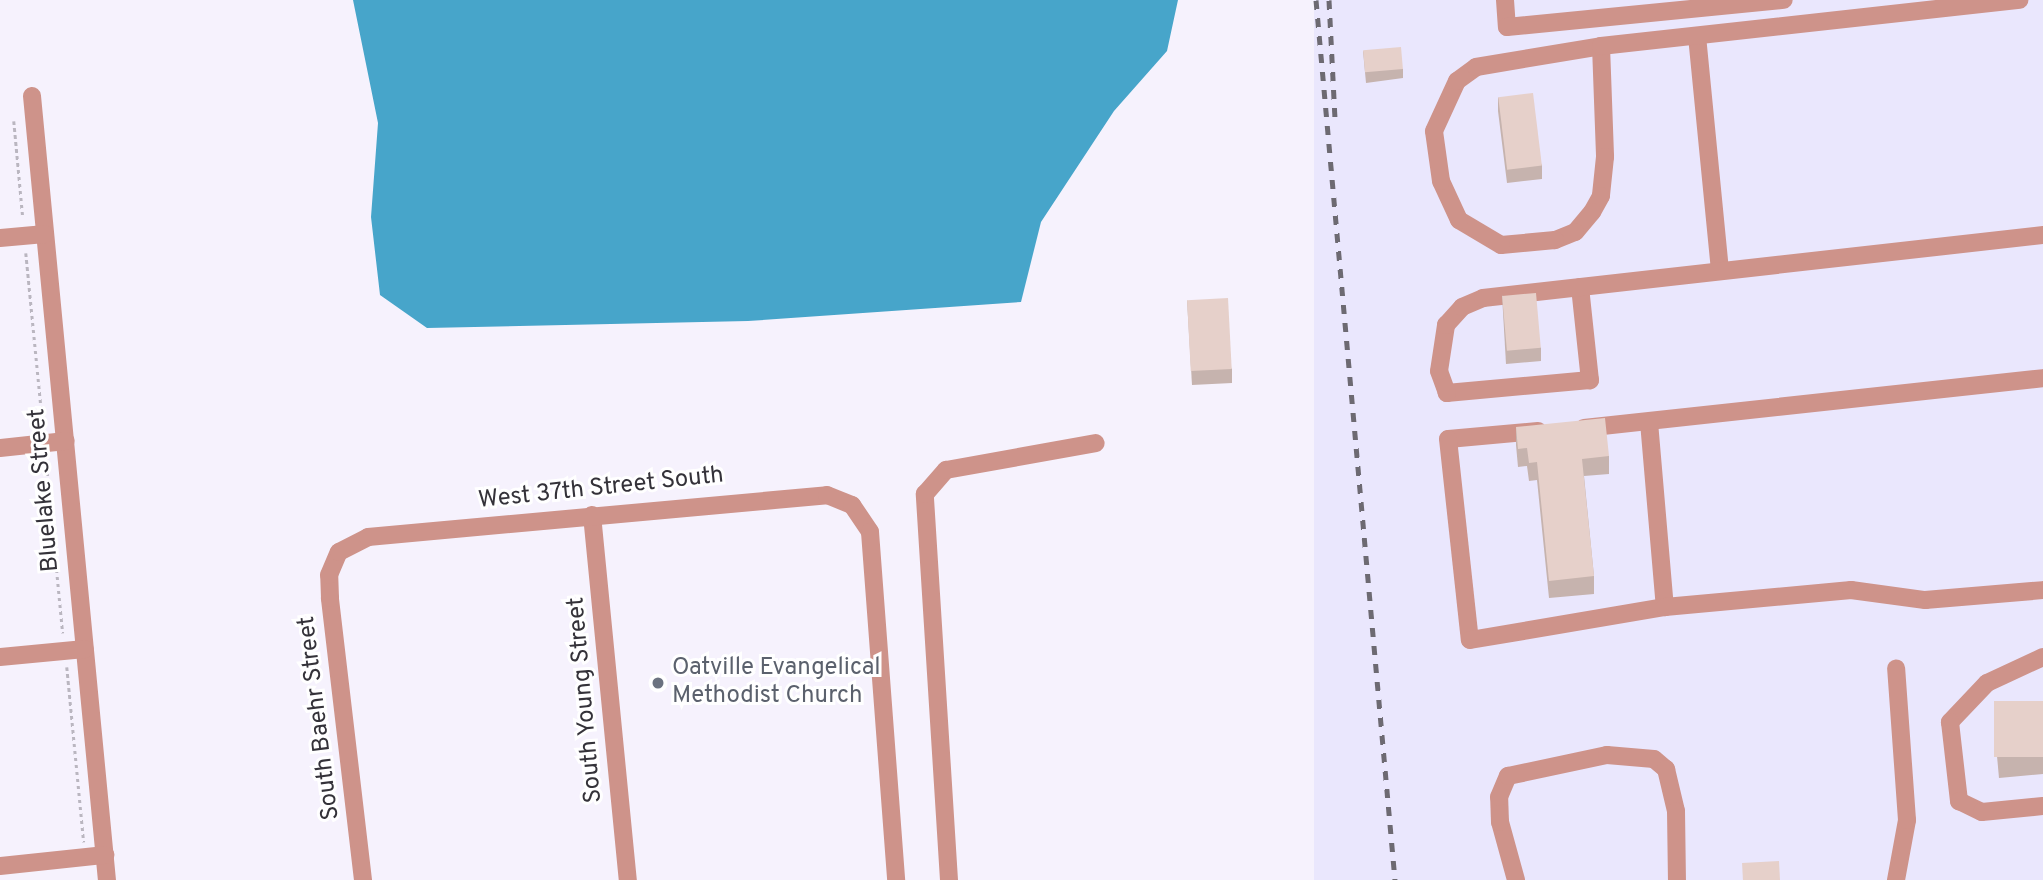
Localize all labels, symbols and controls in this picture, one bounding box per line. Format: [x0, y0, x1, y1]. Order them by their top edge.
street label: Bluelake Street [24, 407, 66, 573]
street label: West 37th Street South [477, 462, 725, 516]
street label: South Young Street [563, 595, 609, 805]
street label: South Baehr Street [293, 614, 347, 822]
place label: Oatville Evangelical Methodist Church [672, 655, 881, 711]
marker: Oatville Evangelical Methodist Church [650, 675, 666, 691]

